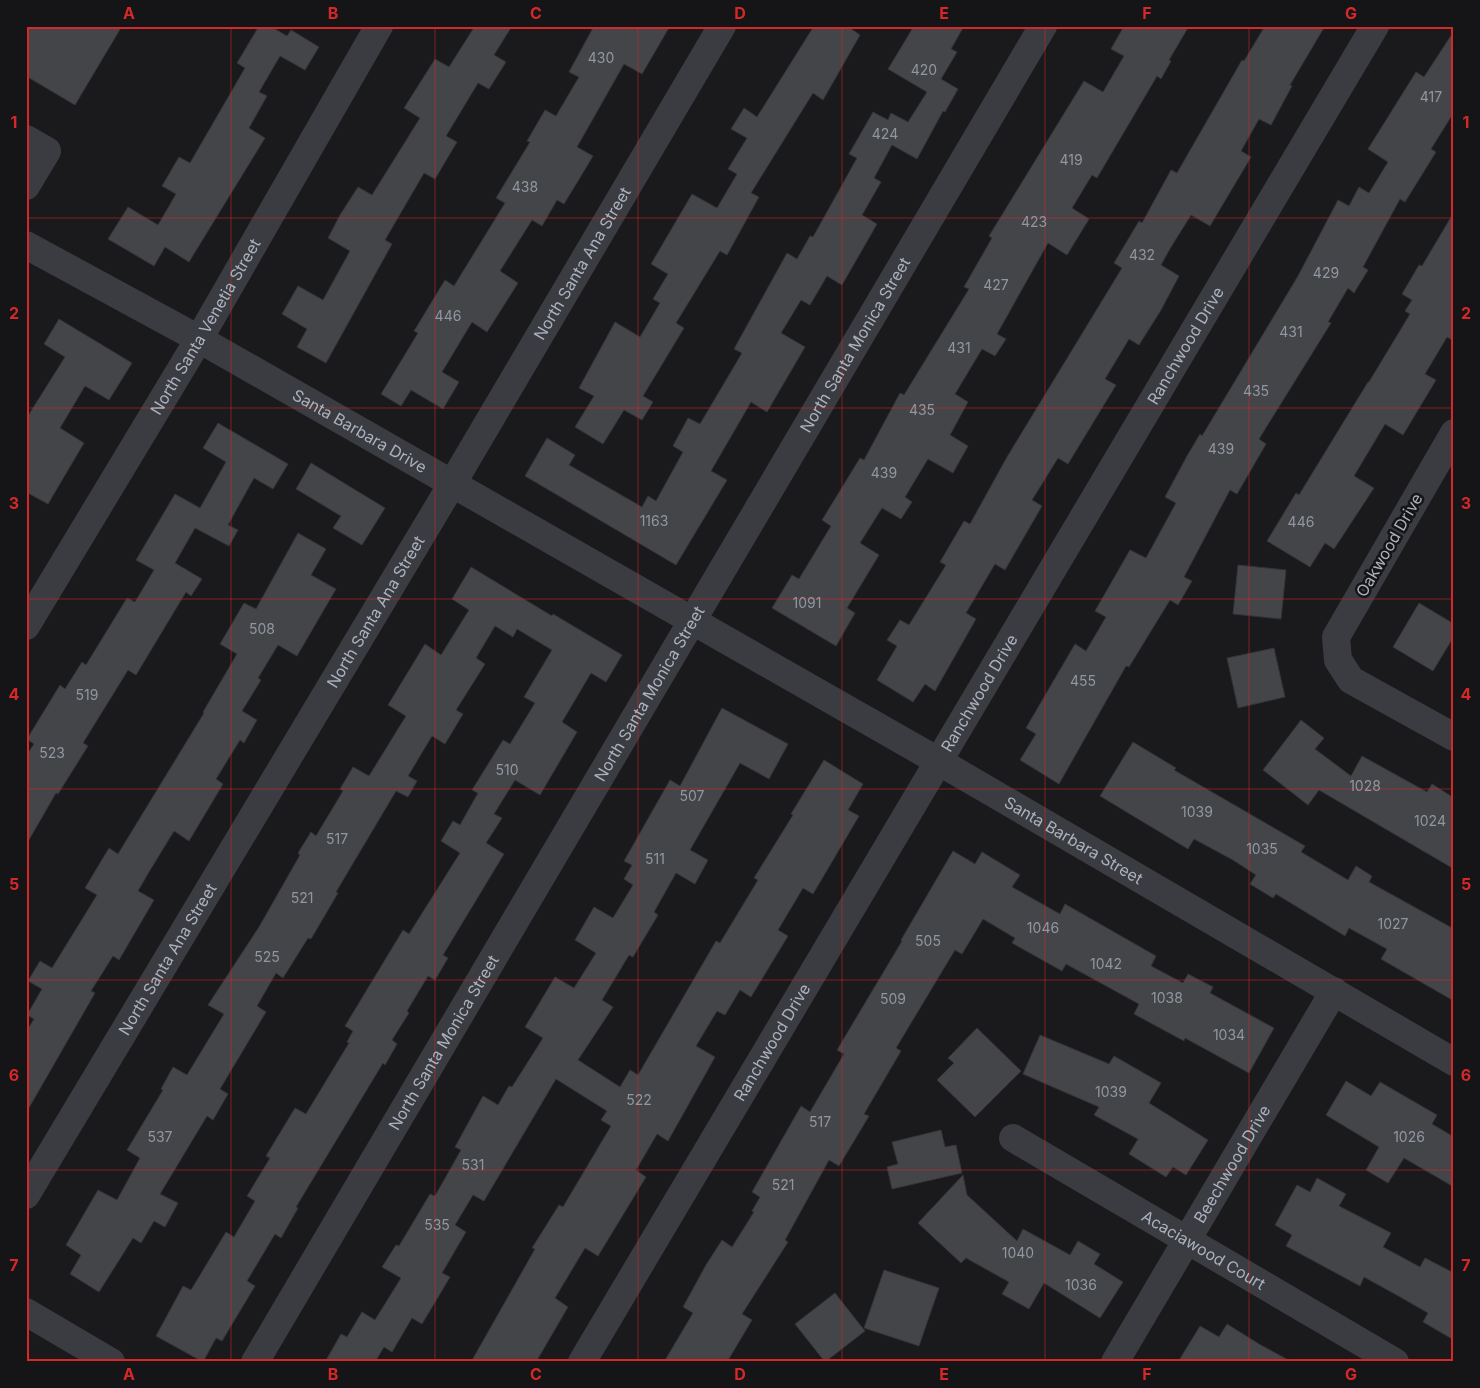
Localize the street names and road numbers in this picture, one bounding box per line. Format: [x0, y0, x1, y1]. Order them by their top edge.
street label: North Santa Ana Street [529, 183, 635, 343]
street label: North Santa Venetia Street [146, 235, 265, 418]
street label: North Santa Monica Street [796, 254, 914, 436]
street label: Ranchwood Drive [1143, 283, 1228, 408]
street label: Santa Barbara Drive [289, 385, 430, 477]
street label: Oakwood Drive [1351, 490, 1427, 600]
street label: North Santa Ana Street [322, 532, 429, 691]
street label: North Santa Monica Street [590, 602, 709, 785]
street label: Ranchwood Drive [936, 631, 1022, 755]
street label: Santa Barbara Street [1001, 792, 1146, 888]
street label: North Santa Ana Street [114, 879, 221, 1039]
street label: North Santa Monica Street [384, 951, 503, 1134]
street label: Ranchwood Drive [729, 980, 814, 1105]
street label: Beechwood Drive [1189, 1101, 1275, 1227]
street label: Acaciawood Court [1138, 1206, 1269, 1294]

